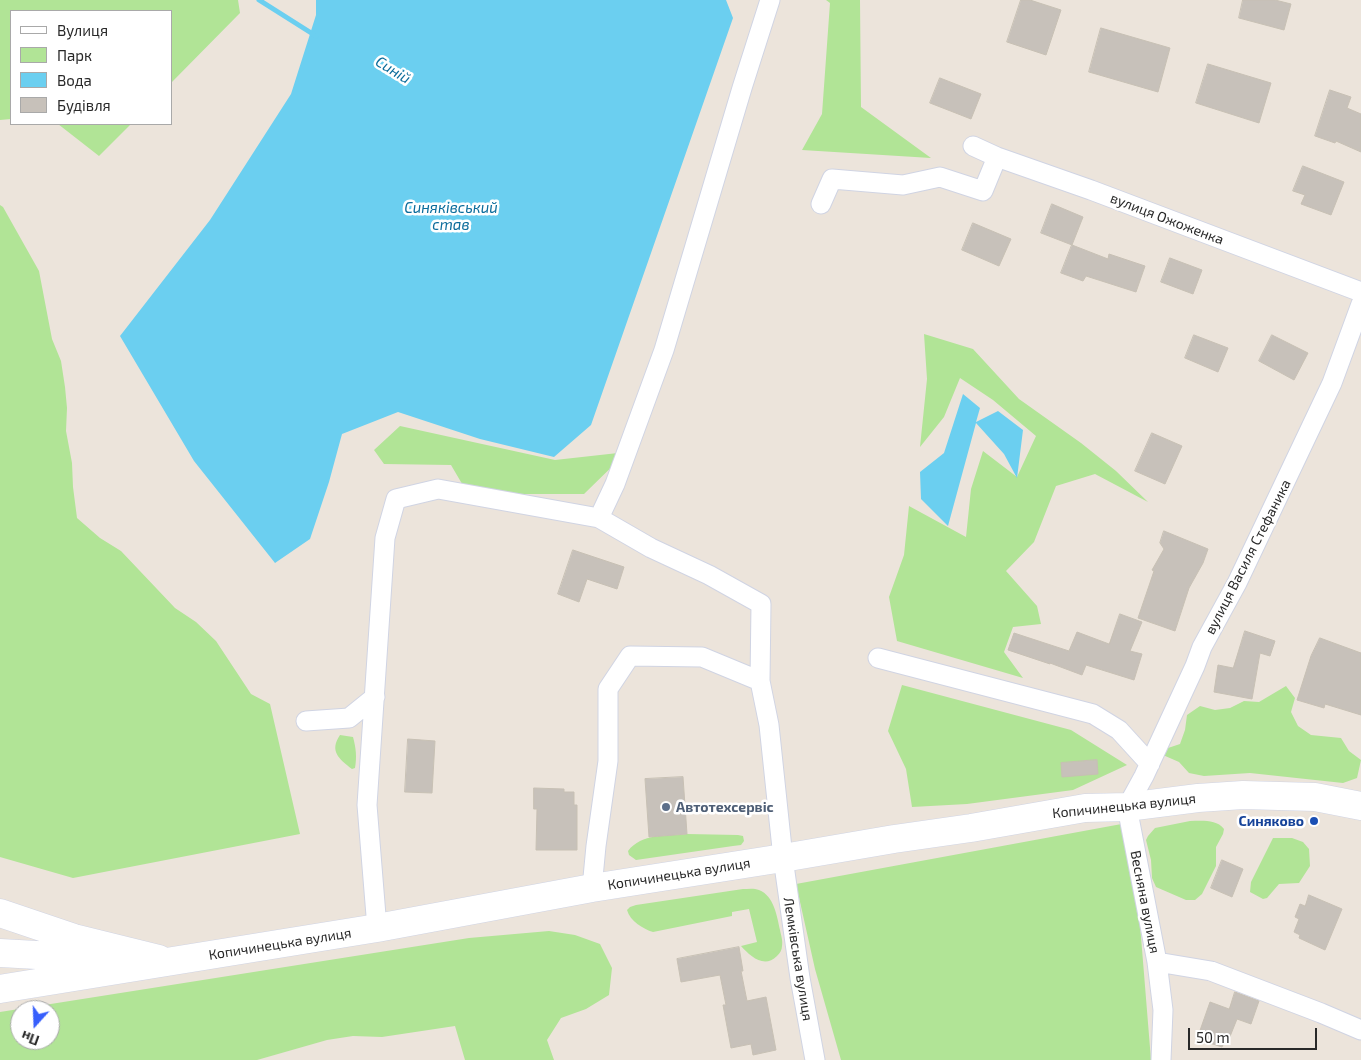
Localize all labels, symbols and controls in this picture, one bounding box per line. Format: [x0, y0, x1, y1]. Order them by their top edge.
legend [10, 10, 172, 125]
text: Вулиця [57, 21, 108, 39]
text: Парк [57, 46, 92, 64]
water label: Синій [372, 52, 414, 88]
text: Вода [57, 71, 92, 89]
text: Будівля [57, 96, 111, 114]
street label: вулиця Ожоженка [1108, 190, 1226, 248]
water label: Синяківський став [404, 199, 498, 234]
street label: вулиця Василя Стефаника [1202, 477, 1294, 637]
street label: Копичинецька вулиця [1051, 790, 1197, 822]
place label: Автотехсервіс [676, 799, 774, 815]
marker: Автотехсервіс [660, 801, 672, 813]
place label: Синяково [1238, 813, 1304, 829]
marker: Синяково [1308, 815, 1320, 827]
street label: Весняна вулиця [1127, 849, 1163, 955]
street label: Копичинецька вулиця [606, 854, 752, 894]
street label: Лемківська вулиця [780, 896, 816, 1022]
street label: Копичинецька вулиця [207, 924, 353, 964]
north arrow [10, 1000, 60, 1050]
scale bar [1191, 1018, 1320, 1050]
text: Пн [19, 1028, 41, 1050]
text: 50 m [1196, 1028, 1230, 1046]

